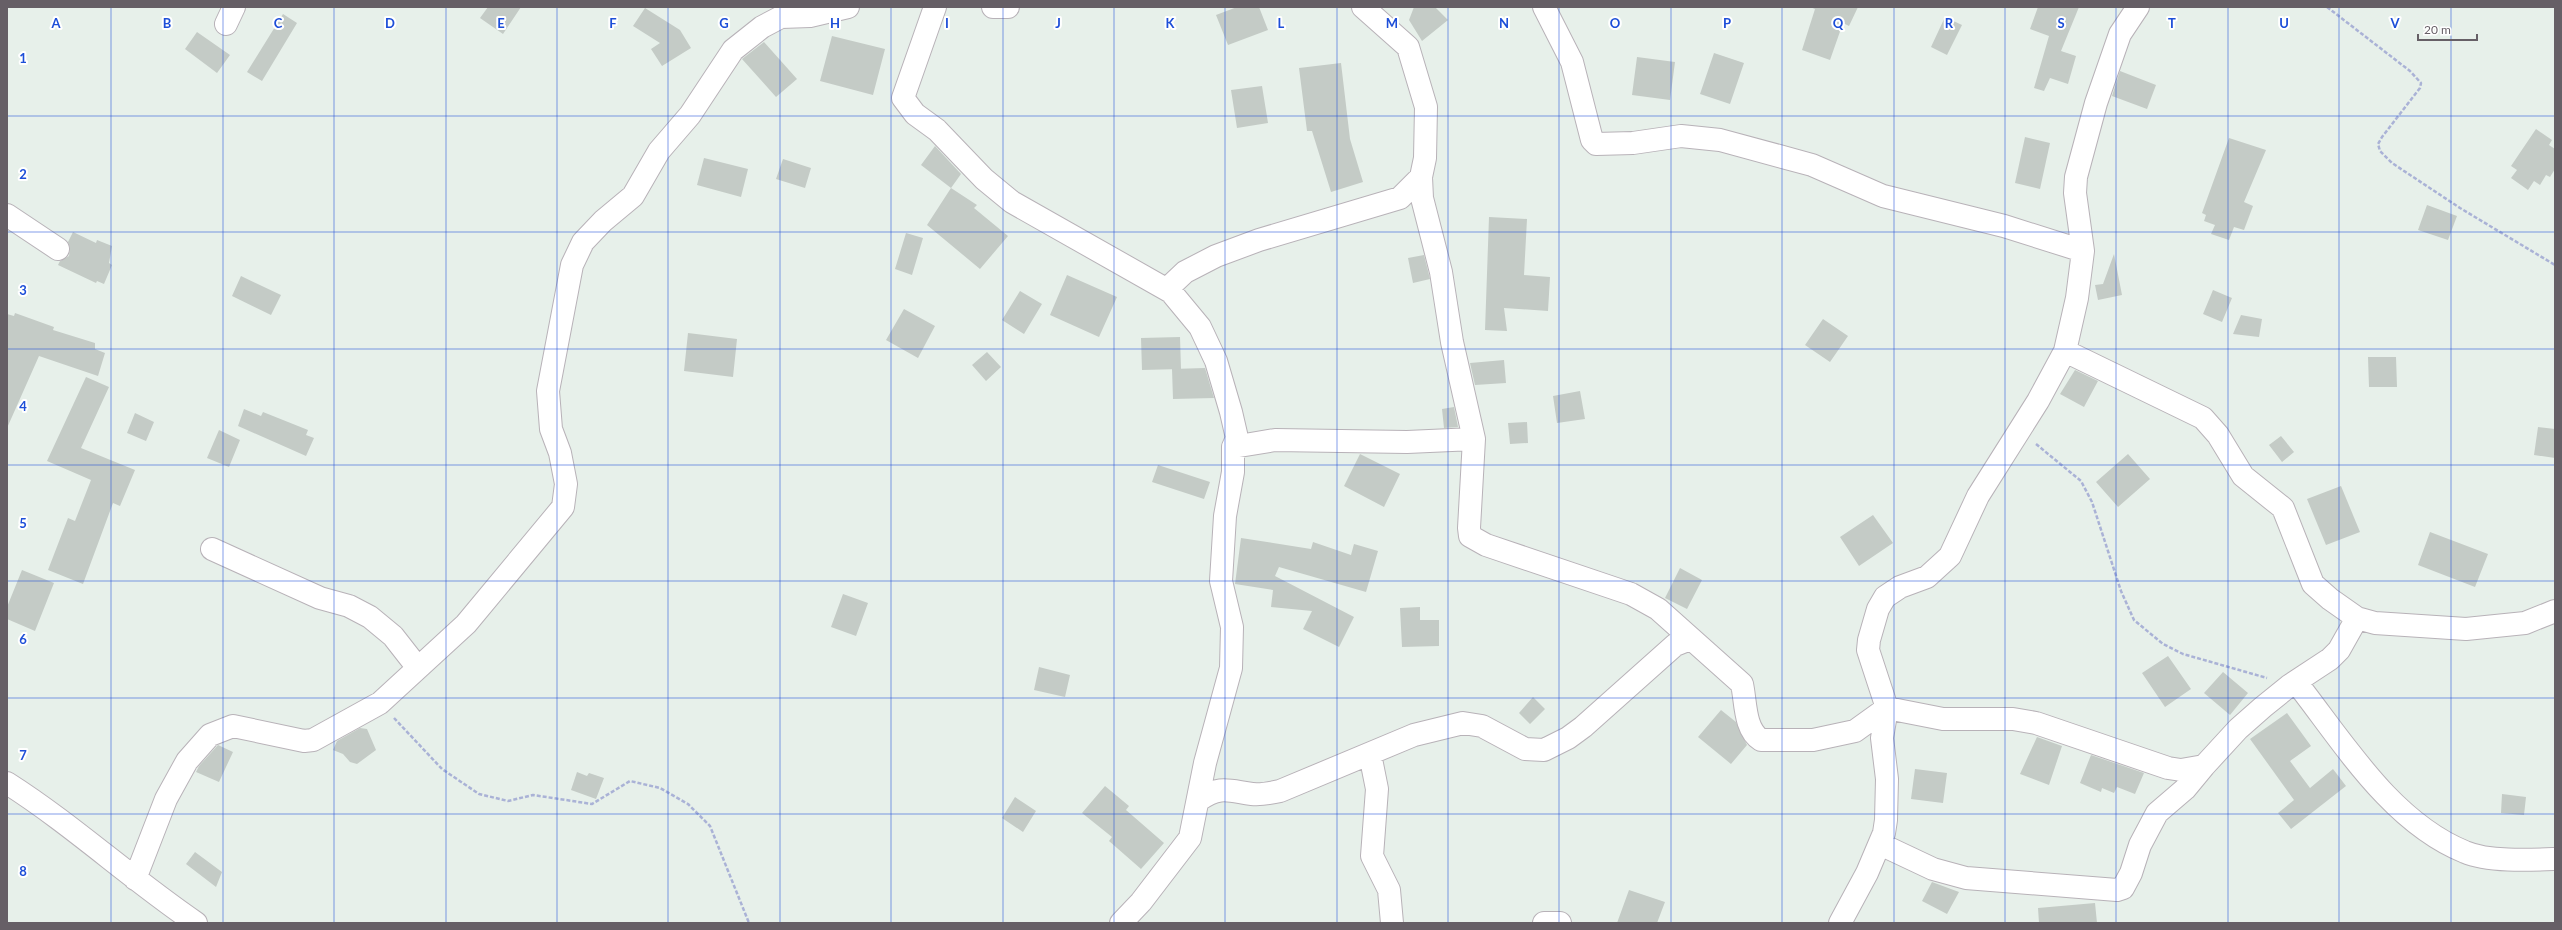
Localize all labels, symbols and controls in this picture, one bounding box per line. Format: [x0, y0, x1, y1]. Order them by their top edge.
text: A [50, 15, 61, 31]
text: B [163, 15, 172, 31]
text: C [274, 15, 283, 31]
text: D [385, 15, 395, 31]
text: E [497, 15, 505, 31]
text: F [609, 15, 617, 31]
text: G [719, 15, 729, 31]
text: H [830, 15, 840, 31]
text: I [945, 15, 949, 31]
text: J [1055, 15, 1061, 31]
text: K [1166, 15, 1176, 31]
text: L [1278, 15, 1285, 31]
text: M [1386, 15, 1398, 31]
text: N [1499, 15, 1509, 31]
text: O [1610, 15, 1621, 31]
text: P [1723, 15, 1731, 31]
text: Q [1833, 15, 1844, 31]
text: R [1945, 15, 1954, 31]
text: S [2057, 15, 2065, 31]
text: T [2168, 15, 2176, 31]
text: U [2279, 15, 2289, 31]
text: V [2389, 15, 2400, 31]
scale bar [2418, 16, 2477, 42]
text: 20 m [2424, 22, 2451, 37]
text: 1 [19, 50, 27, 66]
text: 2 [19, 166, 27, 182]
text: 3 [19, 282, 27, 298]
text: 4 [19, 398, 27, 414]
text: 5 [19, 515, 27, 531]
text: 6 [19, 631, 27, 647]
text: 7 [19, 747, 27, 763]
text: 8 [19, 863, 27, 879]

